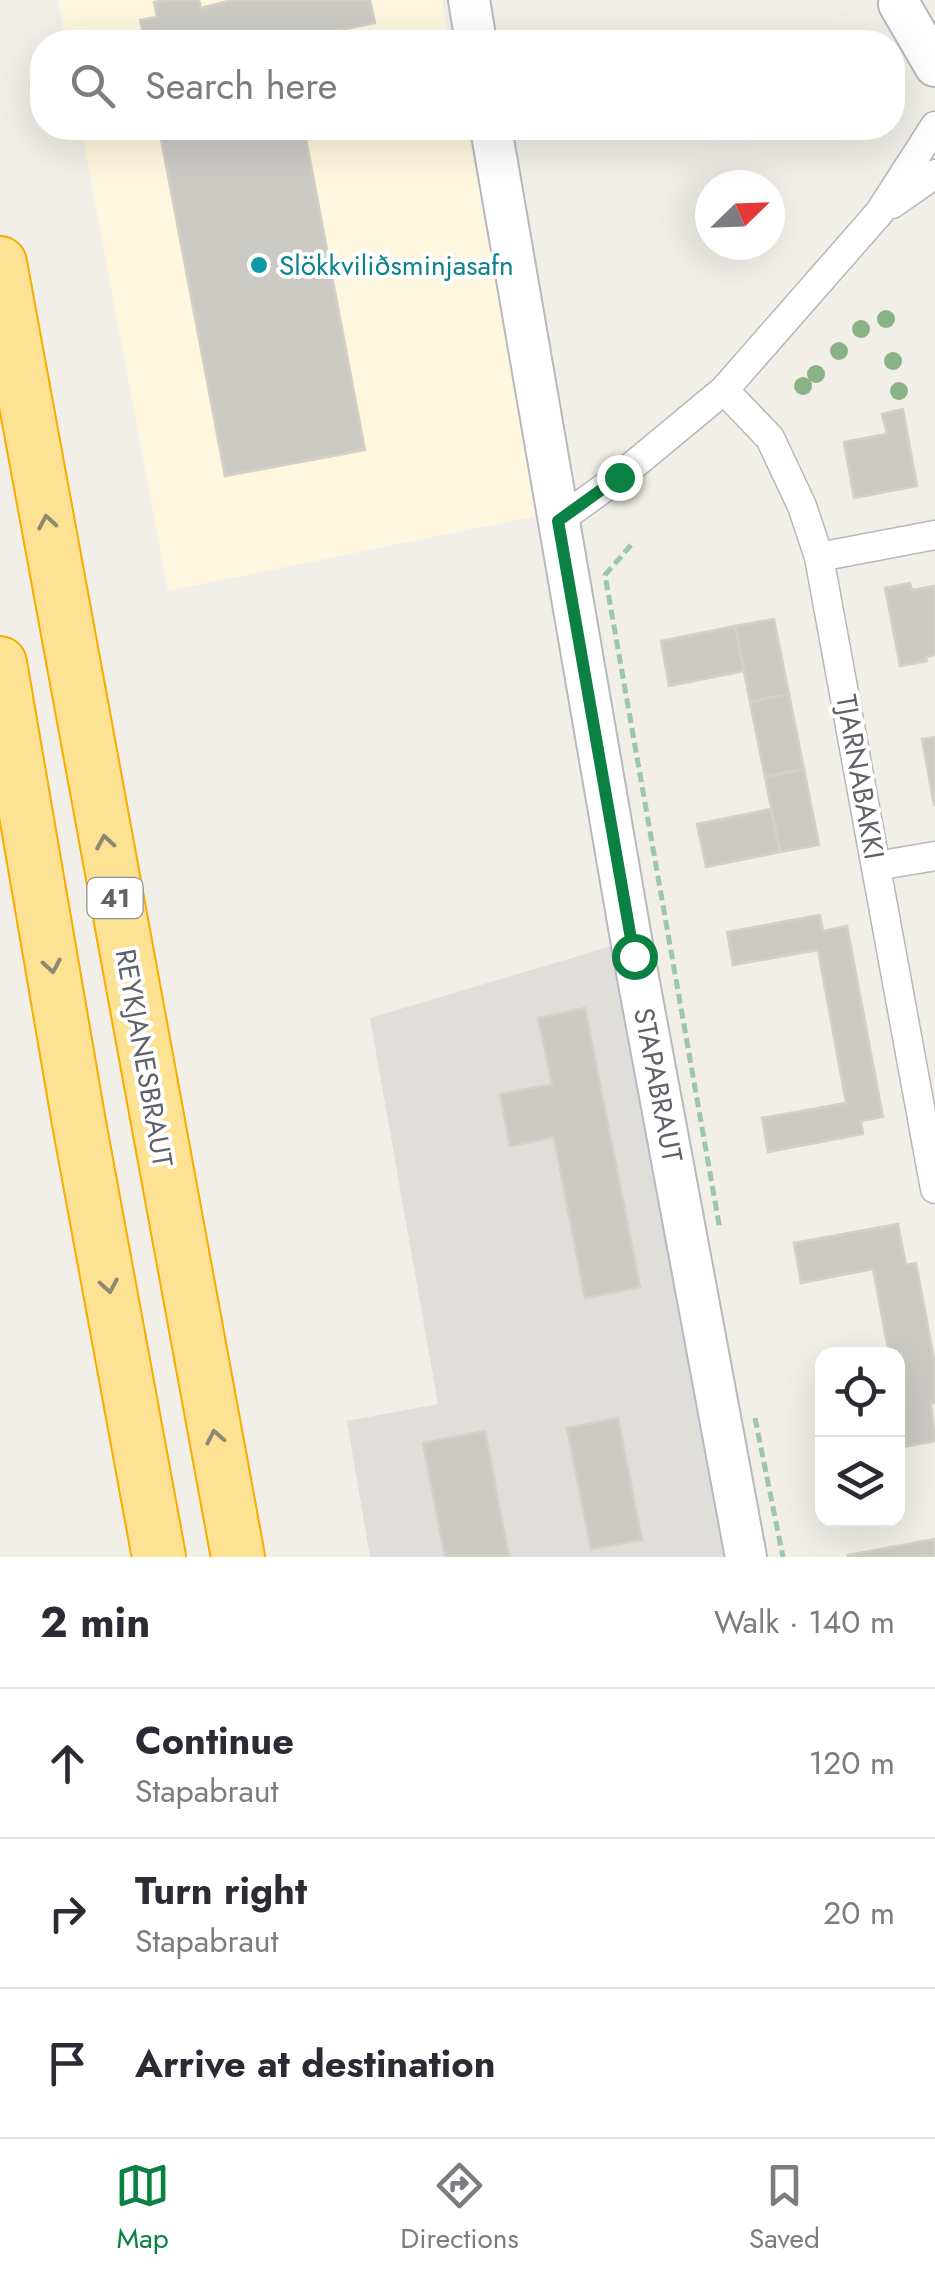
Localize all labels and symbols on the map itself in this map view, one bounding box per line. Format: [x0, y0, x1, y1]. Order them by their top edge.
north arrow [695, 170, 785, 260]
place label: Slökkviliðsminjasafn [279, 245, 514, 286]
marker: Slökkviliðsminjasafn [248, 254, 270, 276]
route end [597, 455, 643, 501]
one-way arrow [37, 514, 58, 530]
street label: TJARNABAKKI [825, 692, 895, 862]
one-way arrow [95, 834, 116, 850]
road number: 41 [88, 878, 142, 918]
route start [612, 934, 658, 980]
street label: REYKJANESBRAUT [105, 946, 183, 1170]
one-way arrow [41, 958, 62, 975]
street label: STAPABRAUT [623, 1004, 693, 1166]
one-way arrow [98, 1278, 119, 1295]
one-way arrow [205, 1429, 226, 1445]

